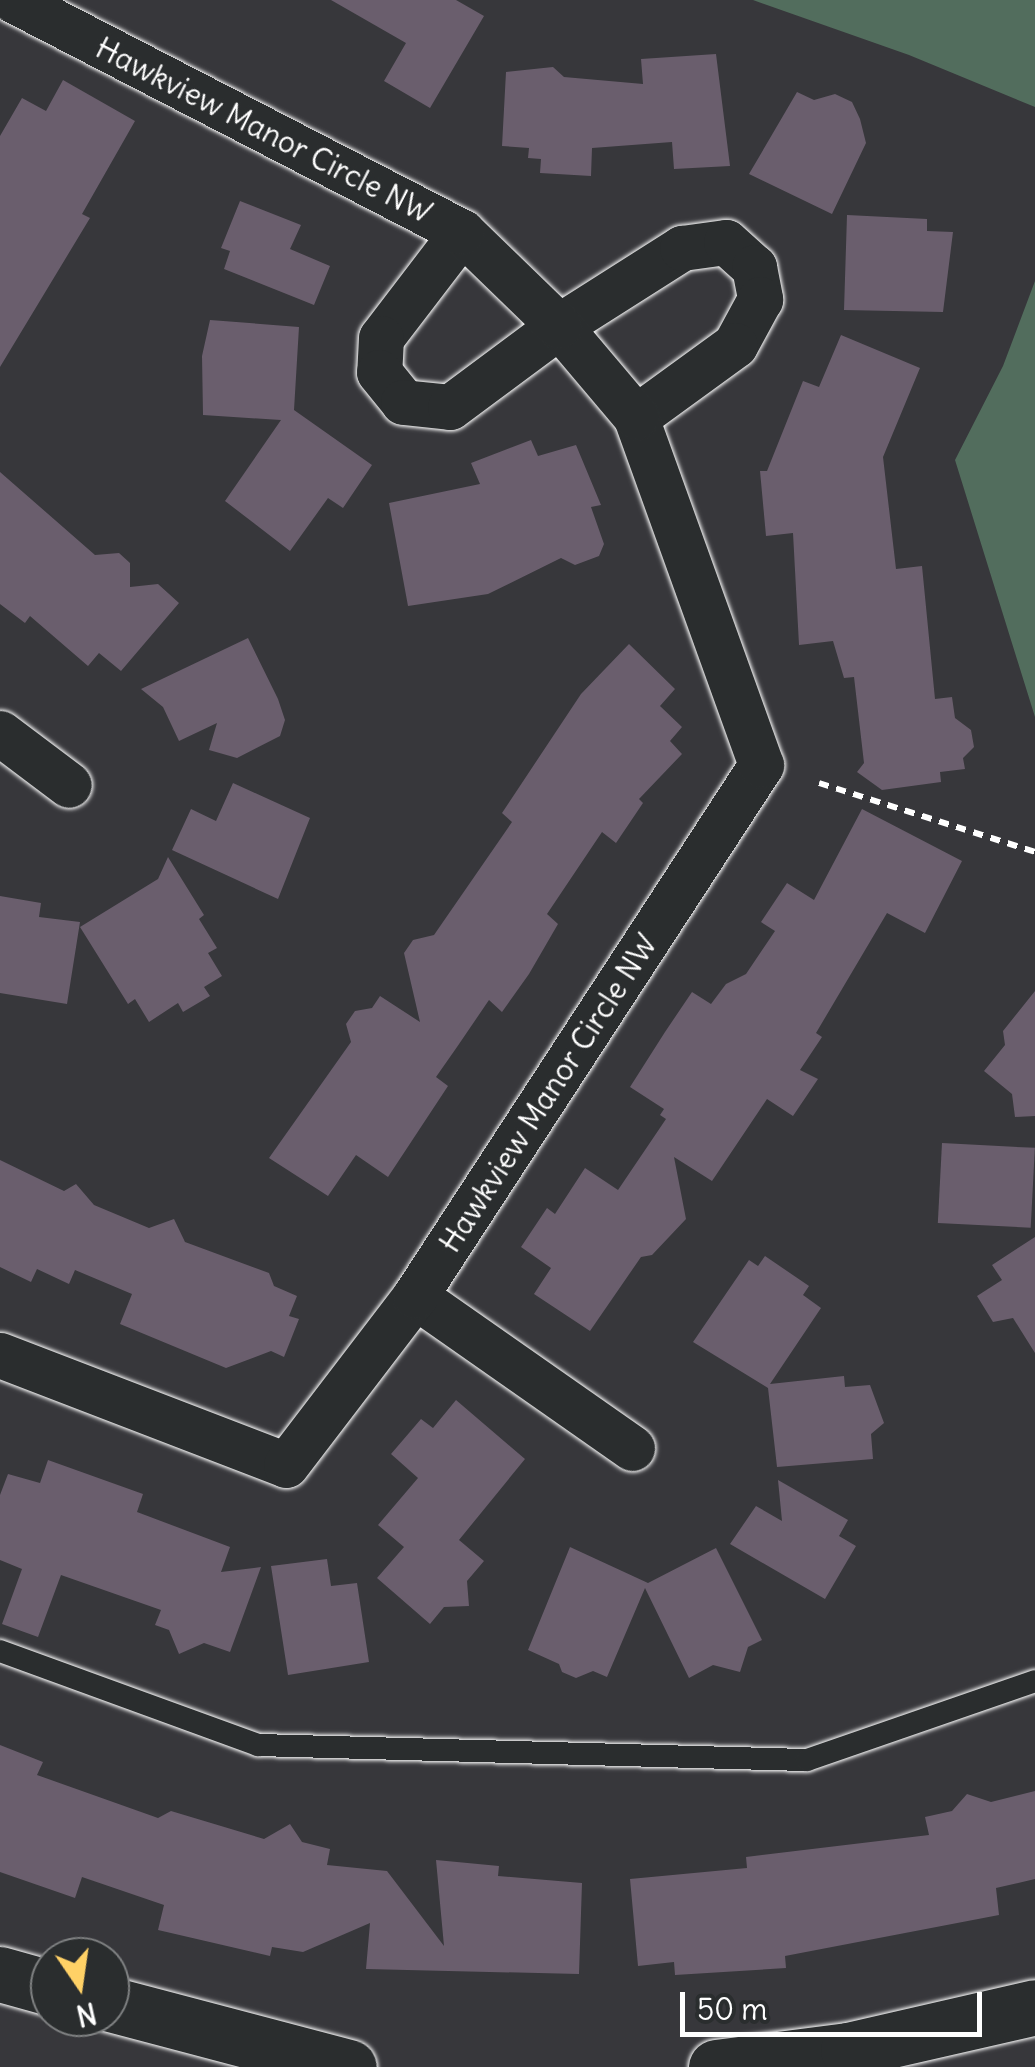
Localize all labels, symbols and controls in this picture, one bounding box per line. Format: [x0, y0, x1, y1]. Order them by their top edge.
street label: Hawkview Manor Circle NW [90, 29, 438, 231]
street label: Hawkview Manor Circle NW [432, 927, 664, 1259]
north arrow [30, 1937, 130, 2037]
scale bar [685, 1972, 988, 2034]
text: 50 m [697, 1990, 767, 2028]
text: N [73, 1995, 100, 2034]

